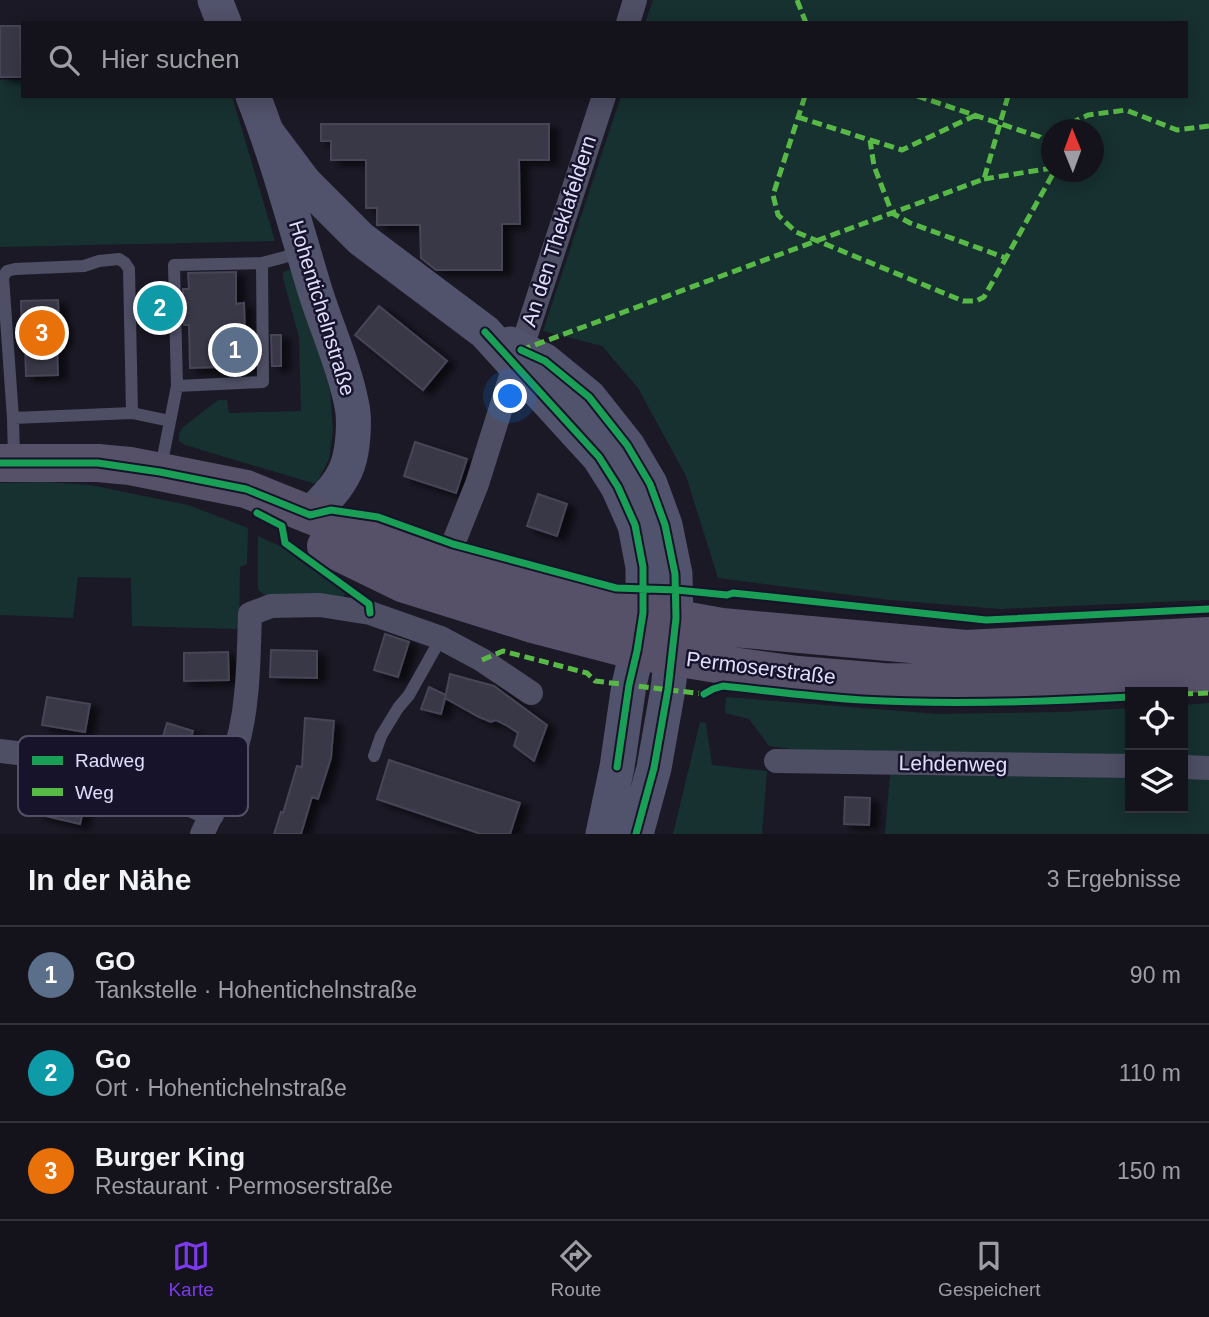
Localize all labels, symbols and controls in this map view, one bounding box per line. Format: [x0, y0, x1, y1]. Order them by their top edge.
search box [21, 21, 1188, 98]
icon: search [45, 41, 83, 79]
text: Hier suchen [101, 44, 240, 74]
north arrow [1041, 119, 1104, 182]
street label: An den Theklafeldern [517, 133, 600, 329]
street label: Hohentichelnstraße [285, 217, 360, 398]
pin: 2 [137, 282, 183, 334]
pin: 3 [19, 307, 65, 359]
pin: 1 [212, 324, 258, 376]
your location [493, 379, 527, 413]
street label: Permoserstraße [685, 647, 837, 688]
map controls [1125, 687, 1188, 813]
button: locate [1125, 687, 1188, 750]
legend [18, 736, 248, 816]
text: Radweg [75, 750, 145, 771]
button: layers [1125, 750, 1188, 813]
street label: Lehdenweg [899, 751, 1008, 776]
text: Weg [75, 782, 114, 803]
text: In der Nähe [28, 863, 191, 896]
text: 3 Ergebnisse [1047, 866, 1181, 892]
text: GO [95, 946, 135, 976]
text: 1 [45, 962, 57, 988]
text: 90 m [1130, 962, 1181, 988]
text: Tankstelle · Hohentichelnstraße [95, 977, 417, 1003]
text: Go [95, 1044, 131, 1074]
text: 2 [45, 1060, 57, 1086]
text: 110 m [1119, 1060, 1181, 1086]
text: Ort · Hohentichelnstraße [95, 1075, 347, 1101]
text: Burger King [95, 1142, 245, 1172]
text: 3 [45, 1158, 57, 1184]
text: 150 m [1117, 1158, 1181, 1184]
text: Restaurant · Permoserstraße [95, 1173, 393, 1199]
tab: Karte [168, 1237, 214, 1301]
tab: Route [551, 1237, 601, 1301]
tab: Gespeichert [938, 1237, 1041, 1301]

